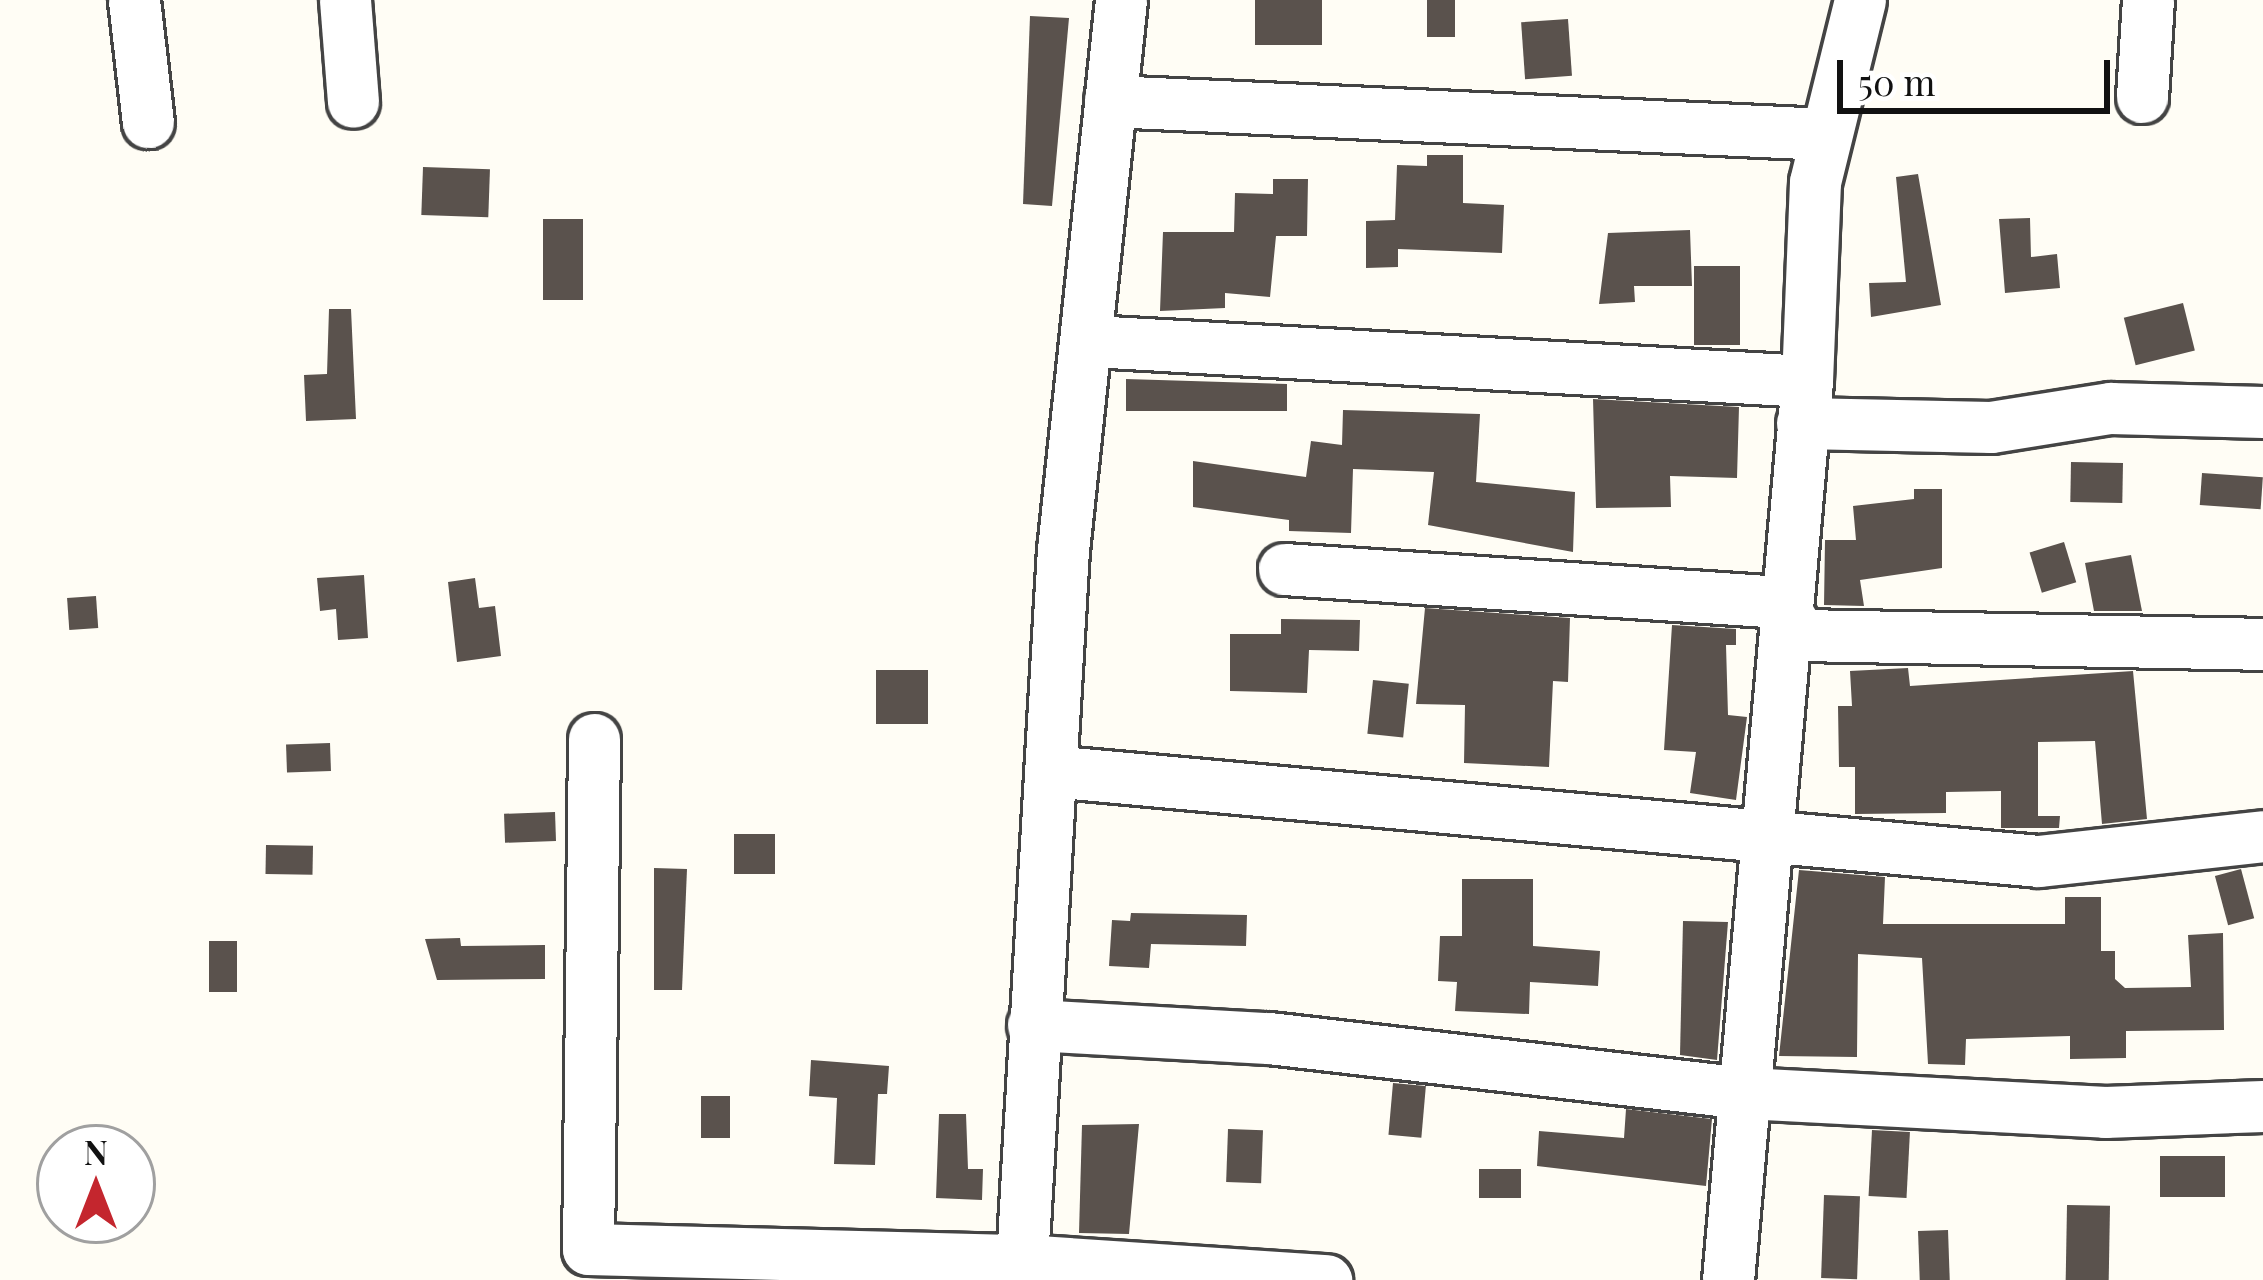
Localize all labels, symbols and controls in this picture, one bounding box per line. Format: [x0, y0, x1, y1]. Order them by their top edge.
scale bar [1843, 36, 2116, 110]
text: 50 m [1858, 57, 1935, 105]
north arrow [36, 1124, 156, 1244]
text: N [84, 1129, 108, 1173]

